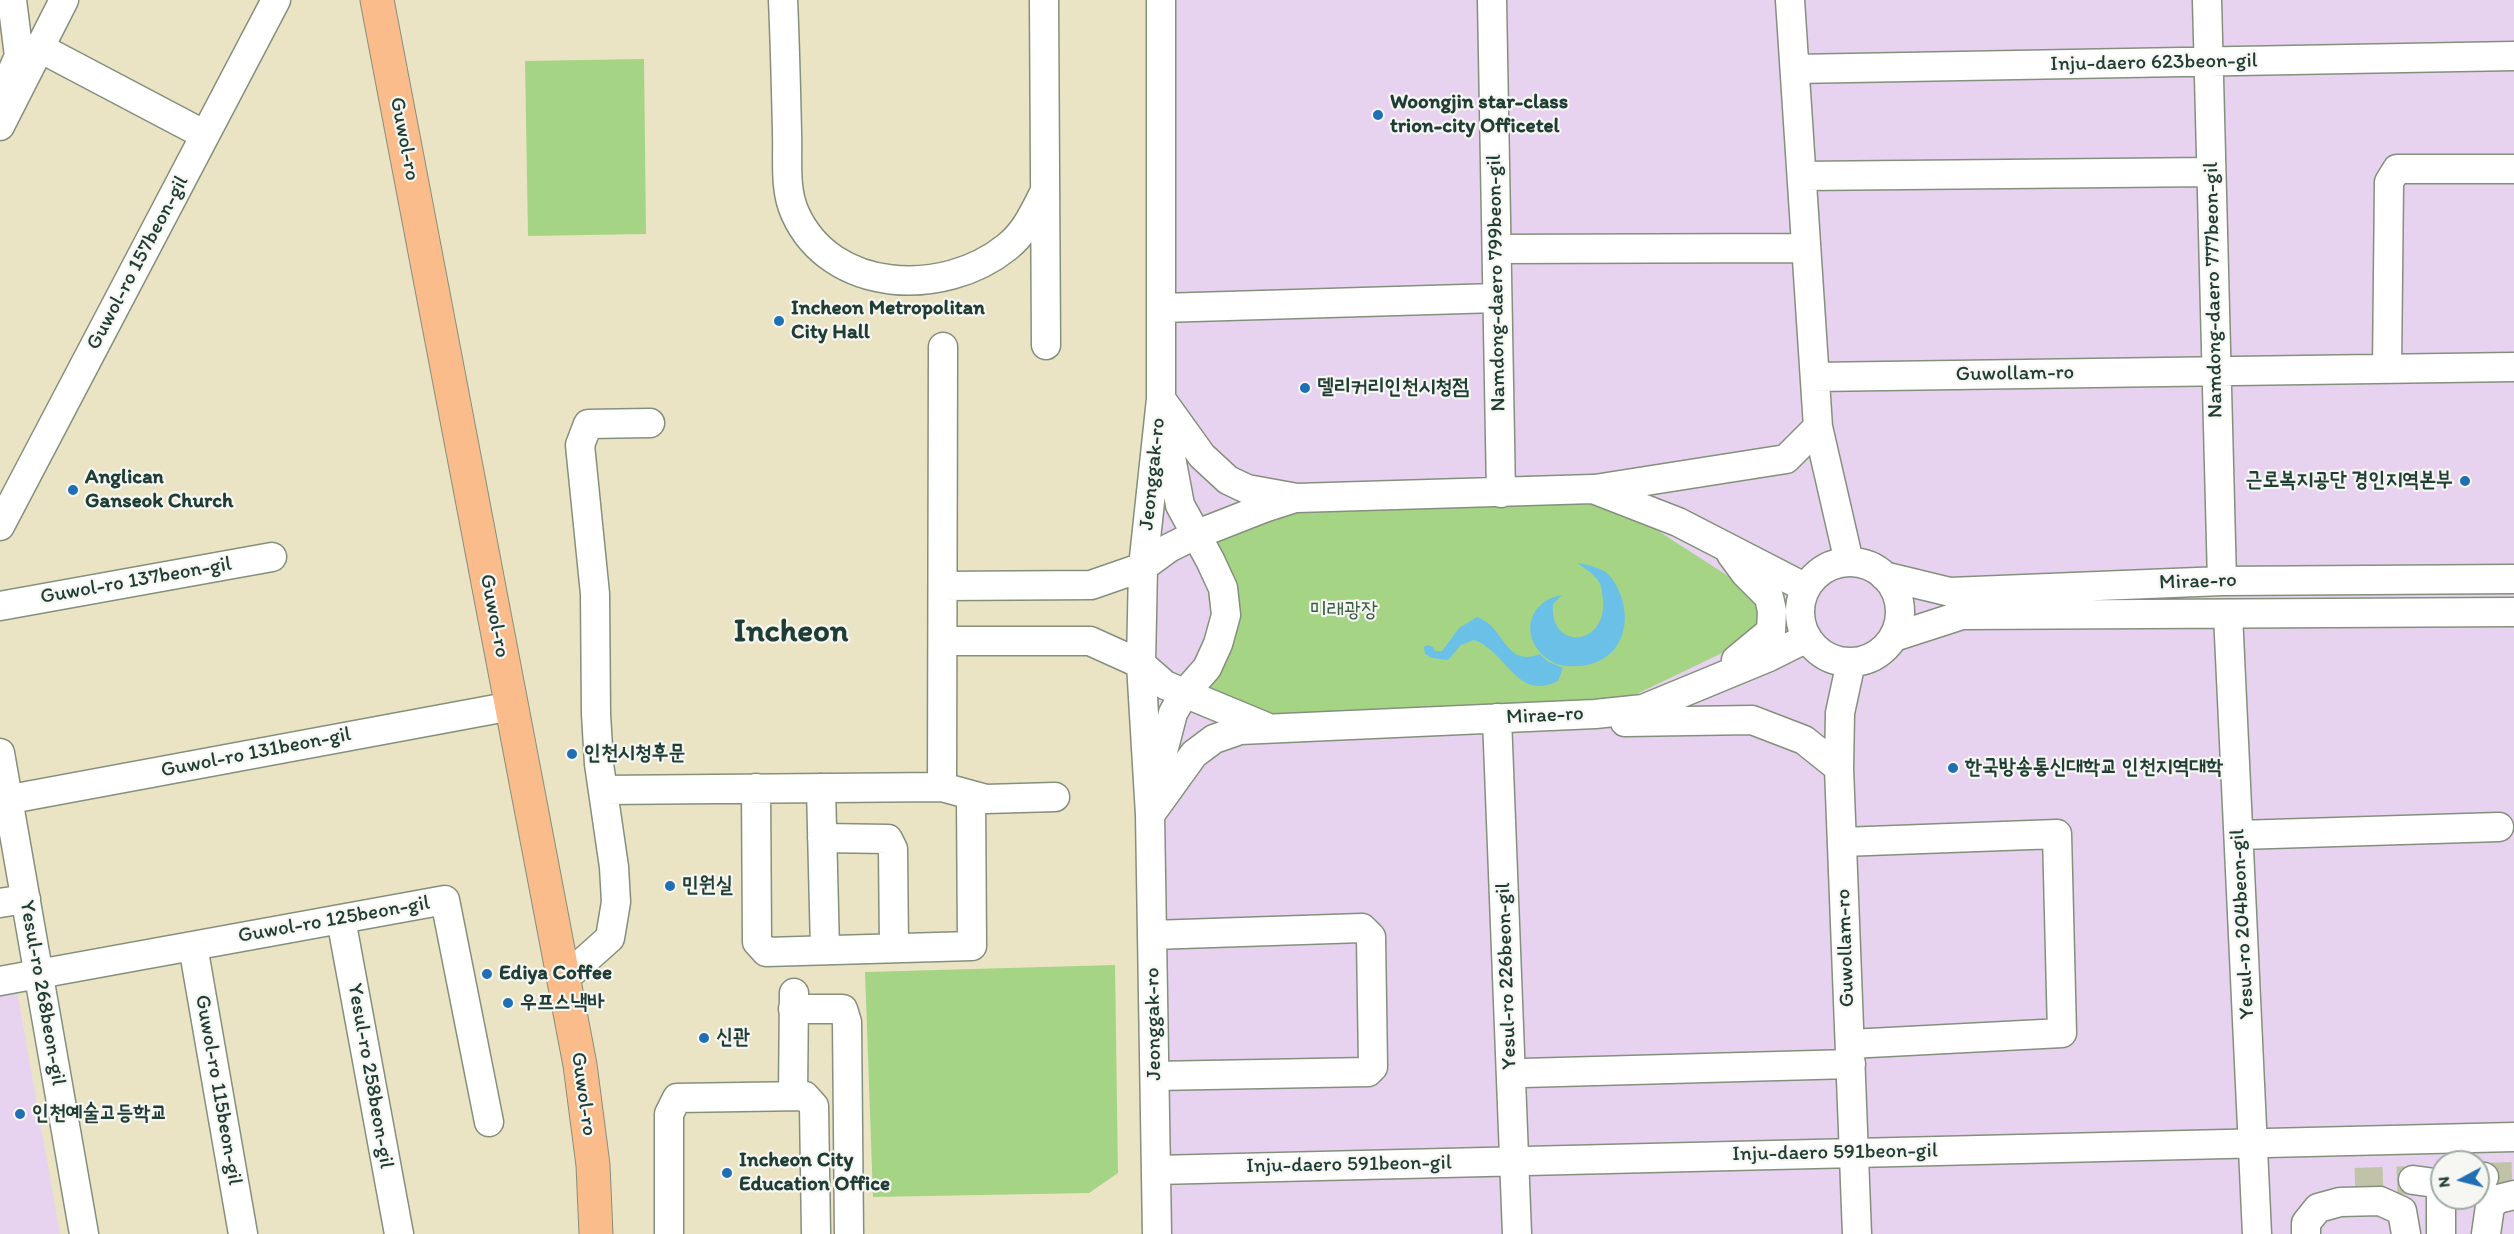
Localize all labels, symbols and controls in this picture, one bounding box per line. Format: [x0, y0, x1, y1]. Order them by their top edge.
street label: Inju-daero 623beon-gil [2050, 49, 2258, 77]
place label: Woongjin star-class trion-city Officetel [1390, 90, 1568, 140]
street label: Guwol-ro [384, 95, 424, 183]
marker: Woongjin star-class trion-city Officetel [1371, 108, 1385, 122]
street label: Namdong-daero 799beon-gil [1482, 154, 1512, 412]
street label: Namdong-daero 777beon-gil [2199, 162, 2229, 418]
street label: Guwol-ro 157beon-gil [81, 172, 195, 354]
place label: Incheon Metropolitan City Hall [791, 296, 985, 346]
marker: Incheon Metropolitan City Hall [772, 314, 786, 328]
street label: Guwollam-ro [1956, 360, 2074, 388]
place label: 델리커리인천시청점 [1317, 375, 1469, 401]
marker: 델리커리인천시청점 [1298, 381, 1312, 395]
street label: Jeonggak-ro [1135, 416, 1171, 532]
place label: Anglican Ganseok Church [85, 465, 233, 515]
place label: 근로복지공단 경인지역본부 [2245, 468, 2453, 494]
marker: 근로복지공단 경인지역본부 [2458, 474, 2472, 488]
marker: Anglican Ganseok Church [66, 483, 80, 497]
street label: Guwol-ro 137beon-gil [38, 552, 234, 610]
street label: Mirae-ro [2159, 568, 2237, 596]
street label: Guwol-ro [474, 572, 514, 660]
park label: 미래광장 [1310, 598, 1378, 624]
district label: Incheon [734, 613, 848, 653]
street label: Mirae-ro [1506, 701, 1584, 731]
street label: Guwol-ro 131beon-gil [159, 722, 353, 784]
place label: 인천시청후문 [584, 741, 685, 767]
marker: 인천시청후문 [565, 747, 579, 761]
place label: 한국방송통신대학교 인천지역대학 [1965, 755, 2223, 781]
marker: 한국방송통신대학교 인천지역대학 [1946, 761, 1960, 775]
street label: Yesul-ro 204beon-gil [2225, 828, 2261, 1020]
place label: 민원실 [682, 873, 733, 899]
marker: 민원실 [663, 879, 677, 893]
street label: Yesul-ro 226beon-gil [1491, 882, 1523, 1070]
street label: Guwollam-ro [1831, 888, 1861, 1008]
street label: Guwol-ro 125beon-gil [236, 891, 432, 949]
street label: Yesul-ro 268beon-gil [13, 898, 71, 1088]
place label: Ediya Coffee [499, 961, 612, 987]
marker: Ediya Coffee [480, 967, 494, 981]
street label: Jeonggak-ro [1140, 967, 1168, 1081]
street label: Yesul-ro 258beon-gil [341, 981, 399, 1171]
place label: 우프스낵바 [520, 990, 604, 1016]
street label: Guwol-ro 115beon-gil [189, 993, 247, 1187]
marker: 우프스낵바 [501, 996, 515, 1010]
place label: 신관 [716, 1025, 750, 1051]
marker: 신관 [697, 1031, 711, 1045]
street label: Guwol-ro [565, 1050, 601, 1138]
place label: 인천예술고등학교 [32, 1101, 167, 1127]
marker: 인천예술고등학교 [13, 1107, 27, 1121]
street label: Inju-daero 591beon-gil [1732, 1139, 1938, 1167]
place label: Incheon City Education Office [739, 1148, 890, 1198]
north arrow [2430, 1150, 2490, 1210]
street label: Inju-daero 591beon-gil [1246, 1151, 1452, 1179]
marker: Incheon City Education Office [720, 1166, 734, 1180]
text: N [2434, 1175, 2454, 1189]

